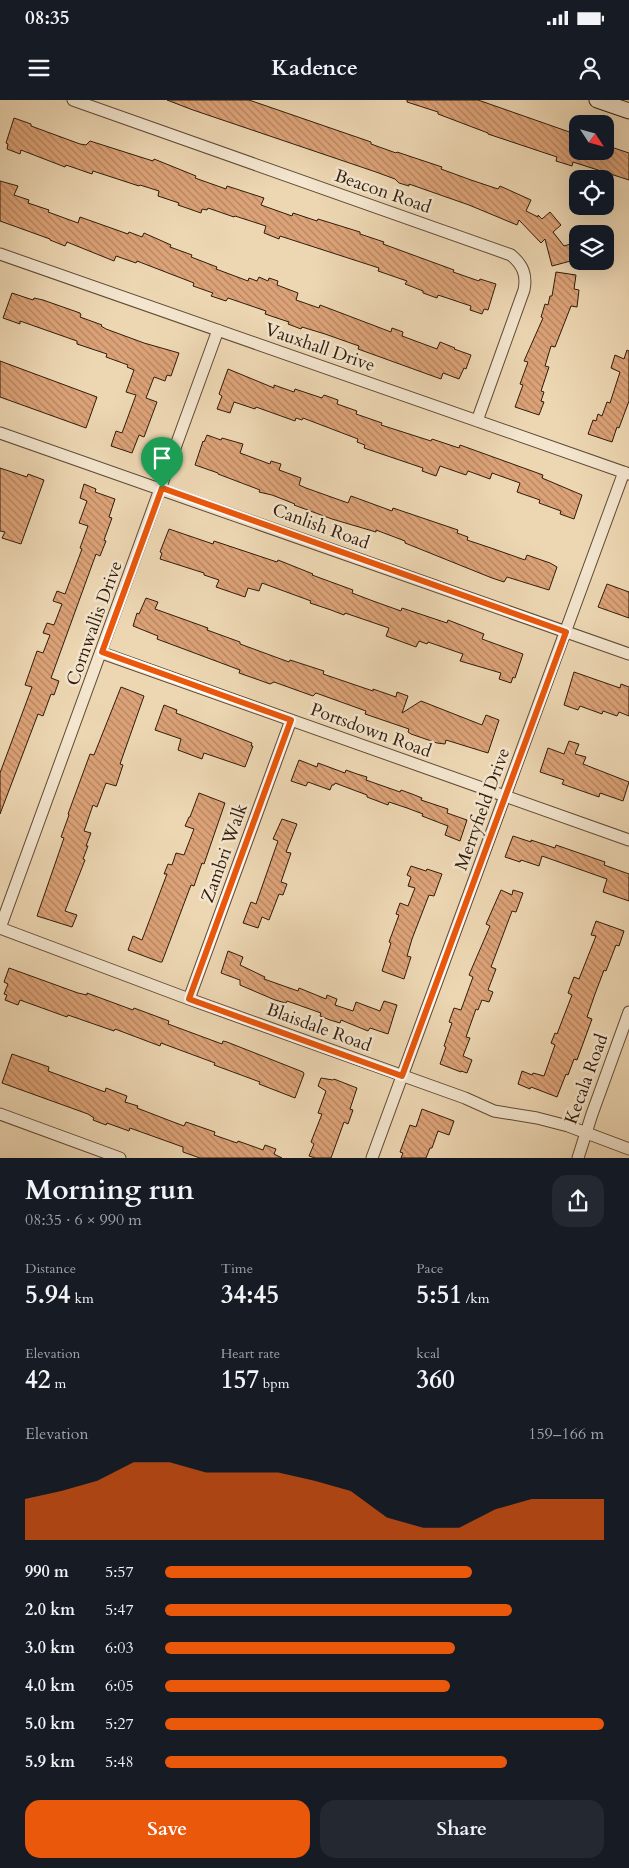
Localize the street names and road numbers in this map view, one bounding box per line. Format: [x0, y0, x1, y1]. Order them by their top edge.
street label: Beacon Road [331, 163, 435, 220]
street label: Vauxhall Drive [261, 317, 378, 378]
street label: Canlish Road [269, 497, 373, 556]
street label: Cornwallis Drive [60, 557, 129, 689]
street label: Portsdown Road [307, 697, 435, 764]
street label: Merryfield Drive [449, 744, 516, 874]
street label: Zambri Walk [195, 800, 254, 906]
street label: Blaisdale Road [263, 997, 375, 1058]
street label: Kecala Road [559, 1030, 614, 1128]

